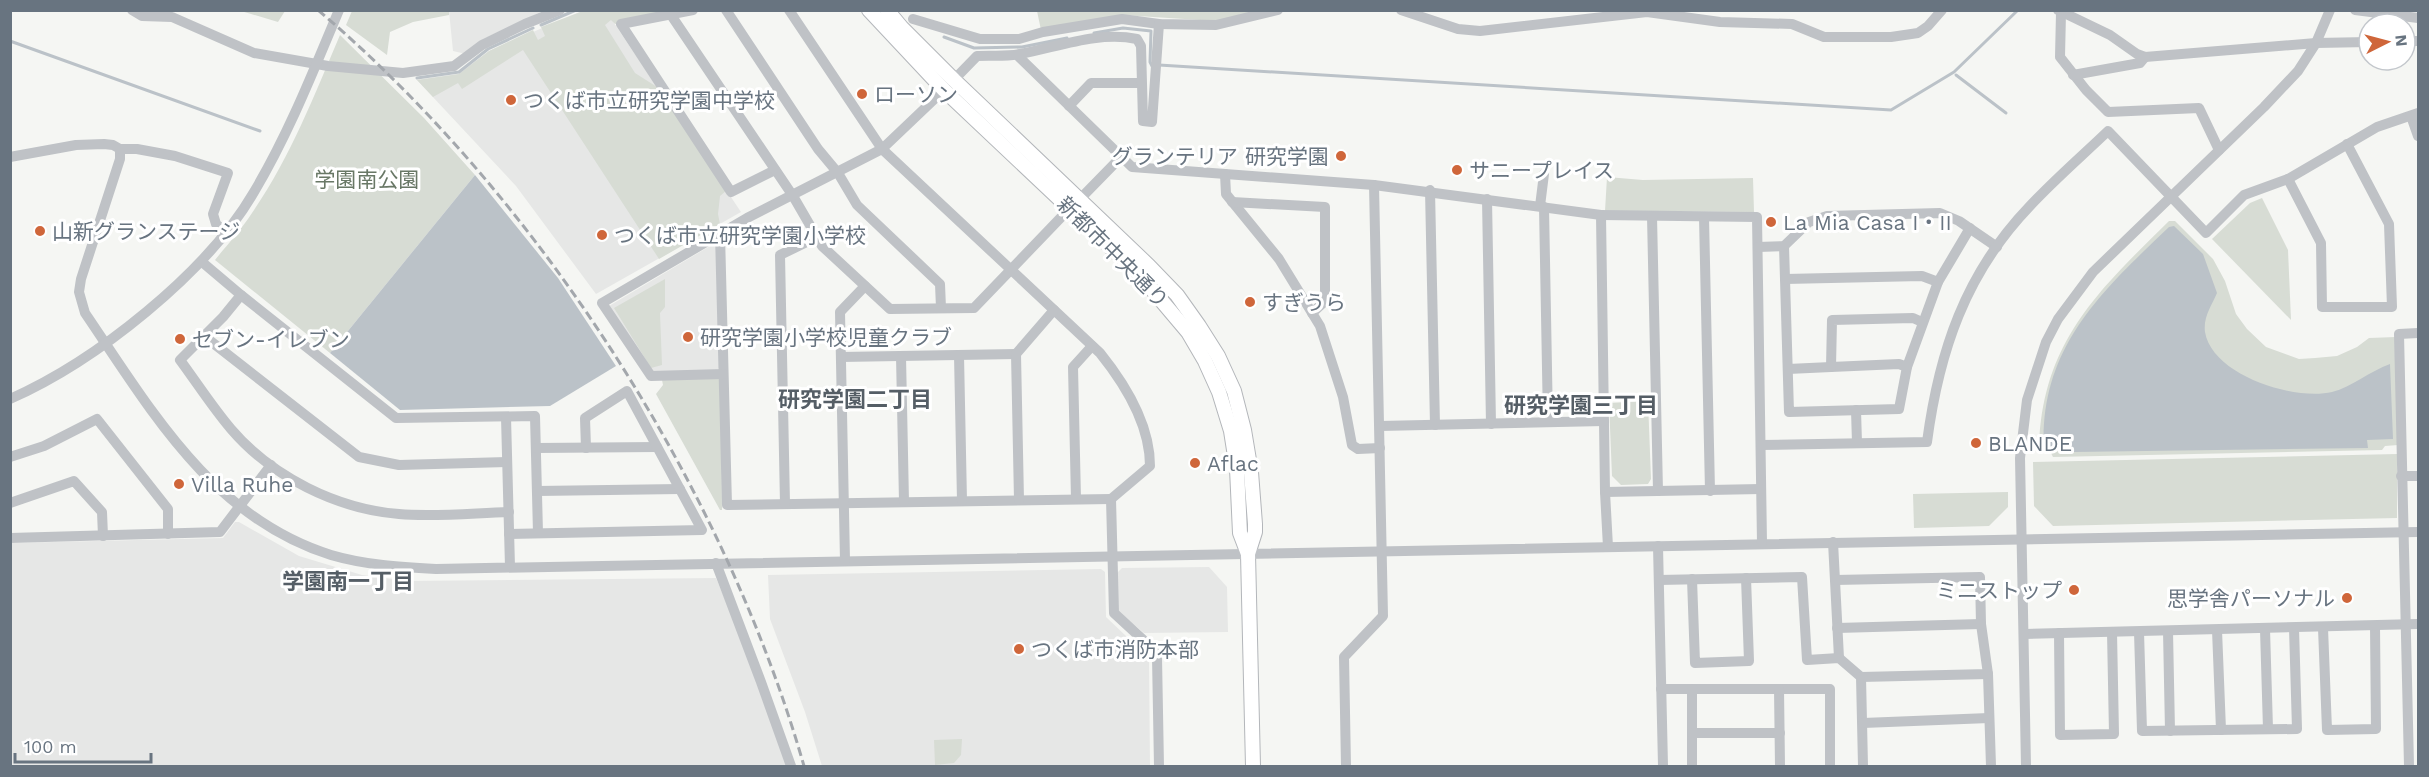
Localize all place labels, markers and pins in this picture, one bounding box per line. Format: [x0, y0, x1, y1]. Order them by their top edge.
place label: ローソン [874, 82, 958, 107]
marker: ローソン [855, 87, 869, 101]
place label: つくば市立研究学園中学校 [523, 88, 775, 113]
marker: つくば市立研究学園中学校 [504, 93, 518, 107]
place label: グランテリア 研究学園 [1112, 144, 1329, 169]
marker: グランテリア 研究学園 [1334, 149, 1348, 163]
place label: サニープレイス [1469, 158, 1614, 183]
marker: サニープレイス [1450, 163, 1464, 177]
place label: La Mia Casa I・II [1783, 210, 1952, 235]
marker: La Mia Casa I・II [1764, 215, 1778, 229]
place label: 山新グランステージ [52, 219, 240, 244]
place label: つくば市立研究学園小学校 [614, 223, 866, 248]
marker: 山新グランステージ [33, 224, 47, 238]
marker: つくば市立研究学園小学校 [595, 228, 609, 242]
place label: すぎうら [1262, 290, 1346, 315]
marker: すぎうら [1243, 295, 1257, 309]
place label: 研究学園小学校児童クラブ [700, 325, 952, 350]
place label: セブン-イレブン [192, 327, 350, 352]
marker: 研究学園小学校児童クラブ [681, 330, 695, 344]
marker: セブン-イレブン [173, 332, 187, 346]
place label: BLANDE [1988, 431, 2072, 456]
marker: BLANDE [1969, 436, 1983, 450]
place label: Aflac [1207, 451, 1259, 476]
marker: Aflac [1188, 456, 1202, 470]
place label: Villa Ruhe [191, 472, 293, 497]
marker: Villa Ruhe [172, 477, 186, 491]
place label: ミニストップ [1936, 578, 2062, 603]
marker: ミニストップ [2067, 583, 2081, 597]
place label: 思学舎パーソナル [2167, 586, 2335, 611]
marker: 思学舎パーソナル [2340, 591, 2354, 605]
place label: つくば市消防本部 [1031, 637, 1199, 662]
marker: つくば市消防本部 [1012, 642, 1026, 656]

